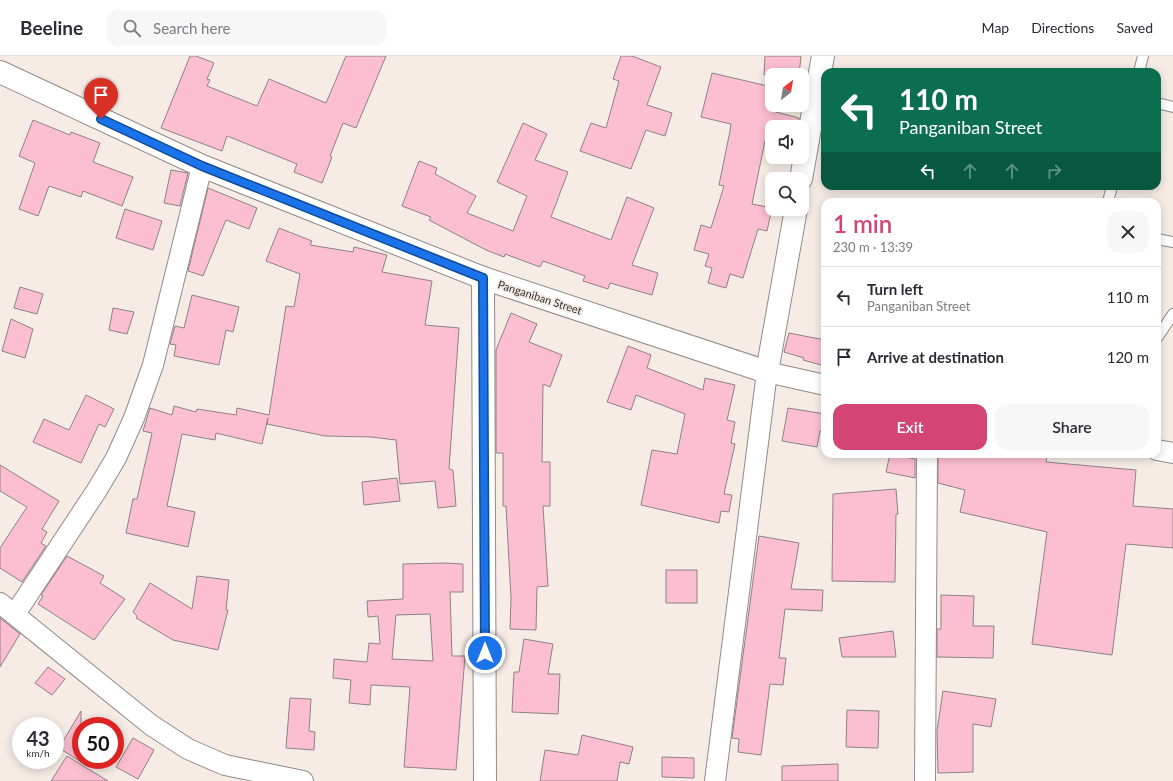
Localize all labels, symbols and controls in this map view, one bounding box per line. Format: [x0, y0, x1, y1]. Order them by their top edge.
search box [107, 10, 387, 46]
text: Beeline [20, 16, 83, 39]
icon: search [121, 17, 143, 39]
text: Search here [153, 19, 230, 37]
text: Map [982, 19, 1009, 36]
text: Directions [1031, 19, 1094, 36]
text: Saved [1116, 19, 1153, 36]
north arrow [765, 68, 809, 112]
map controls [765, 68, 809, 216]
pin [84, 78, 118, 119]
text: 110 m [899, 82, 978, 116]
icon: arrive [90, 84, 112, 106]
icon: left [833, 84, 885, 136]
text: Panganiban Street [899, 116, 1042, 138]
button: sound [765, 120, 809, 164]
icon: left [917, 160, 939, 182]
icon: ahead [959, 160, 981, 182]
icon: ahead [1001, 160, 1023, 182]
icon: right [1043, 160, 1065, 182]
button: search [765, 172, 809, 216]
text: 1 min [833, 209, 892, 238]
button: close [1107, 211, 1149, 253]
text: 230 m · 13:39 [833, 239, 913, 255]
street label: Panganiban Street [496, 277, 584, 317]
text: Turn left [867, 280, 923, 298]
icon: left [833, 286, 855, 308]
text: 110 m [1107, 288, 1149, 306]
text: Panganiban Street [867, 298, 970, 314]
icon: arrive [833, 346, 855, 368]
text: Arrive at destination [867, 348, 1004, 366]
text: 120 m [1107, 348, 1149, 366]
button: Exit [833, 404, 987, 450]
button: Share [995, 404, 1149, 450]
position arrow [464, 632, 506, 674]
speed limit sign: 50 [72, 717, 124, 769]
text: 43 [26, 726, 50, 750]
text: km/h [26, 747, 50, 759]

